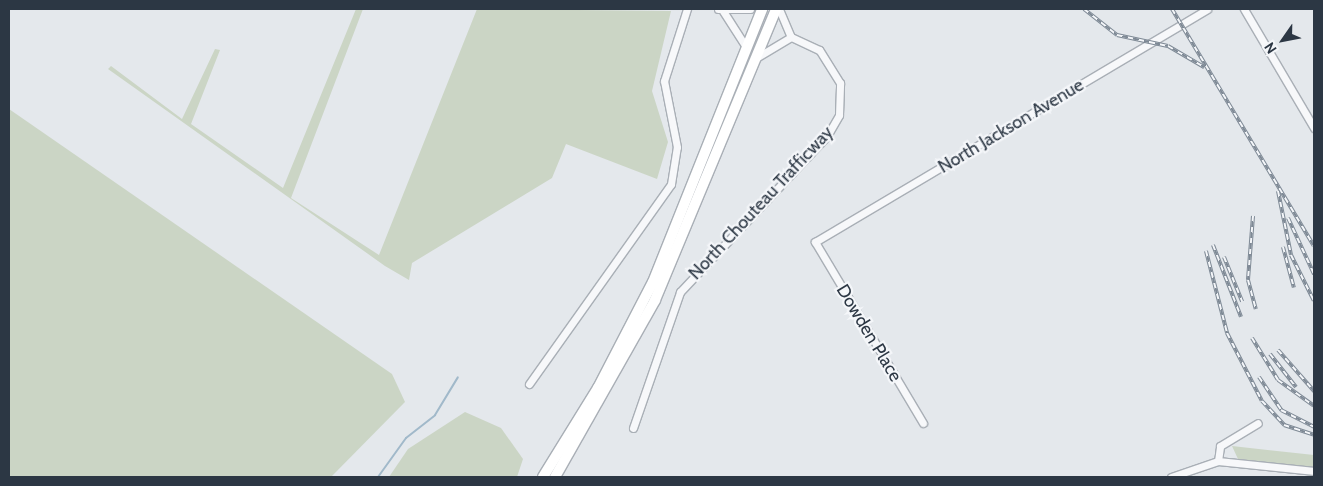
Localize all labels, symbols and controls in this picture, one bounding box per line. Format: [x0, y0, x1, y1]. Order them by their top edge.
north arrow [1258, 15, 1308, 65]
text: N [1260, 39, 1281, 57]
street label: North Jackson Avenue [934, 74, 1088, 178]
street label: North Chouteau Trafficway [684, 122, 838, 284]
street label: Dowden Place [832, 281, 906, 385]

